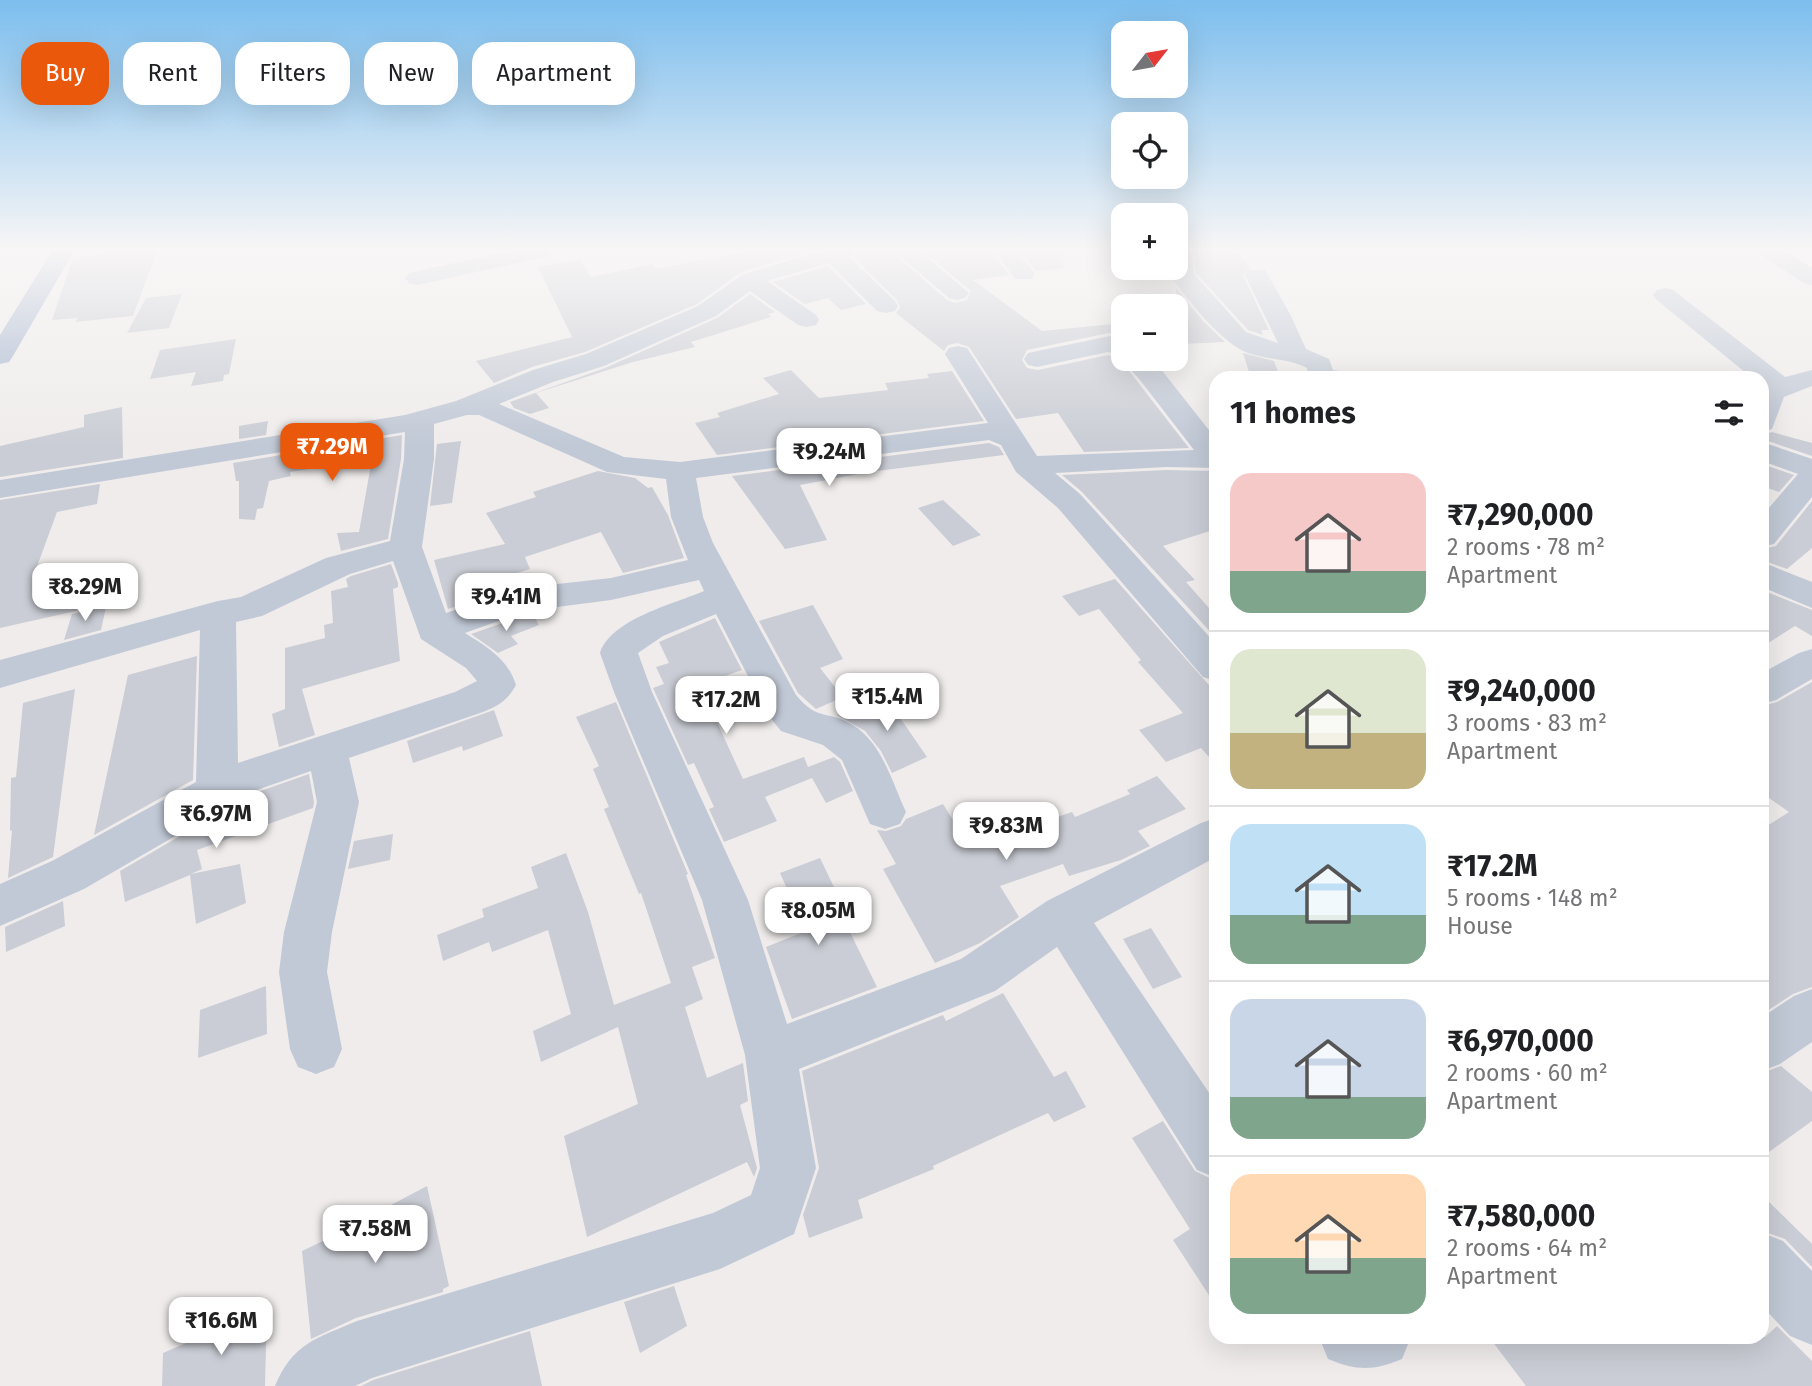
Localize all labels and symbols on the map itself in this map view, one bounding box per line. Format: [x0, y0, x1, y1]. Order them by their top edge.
north arrow [1111, 21, 1188, 98]
pin: ₹7.29M [275, 424, 389, 483]
pin: ₹9.24M [772, 428, 886, 488]
pin: ₹8.29M [28, 564, 142, 623]
pin: ₹9.41M [449, 574, 563, 633]
pin: ₹15.4M [830, 674, 944, 733]
pin: ₹17.2M [669, 676, 783, 736]
pin: ₹6.97M [159, 790, 273, 850]
pin: ₹9.83M [949, 802, 1063, 862]
pin: ₹8.05M [761, 888, 875, 947]
pin: ₹7.58M [318, 1206, 432, 1265]
pin: ₹16.6M [164, 1298, 278, 1357]

